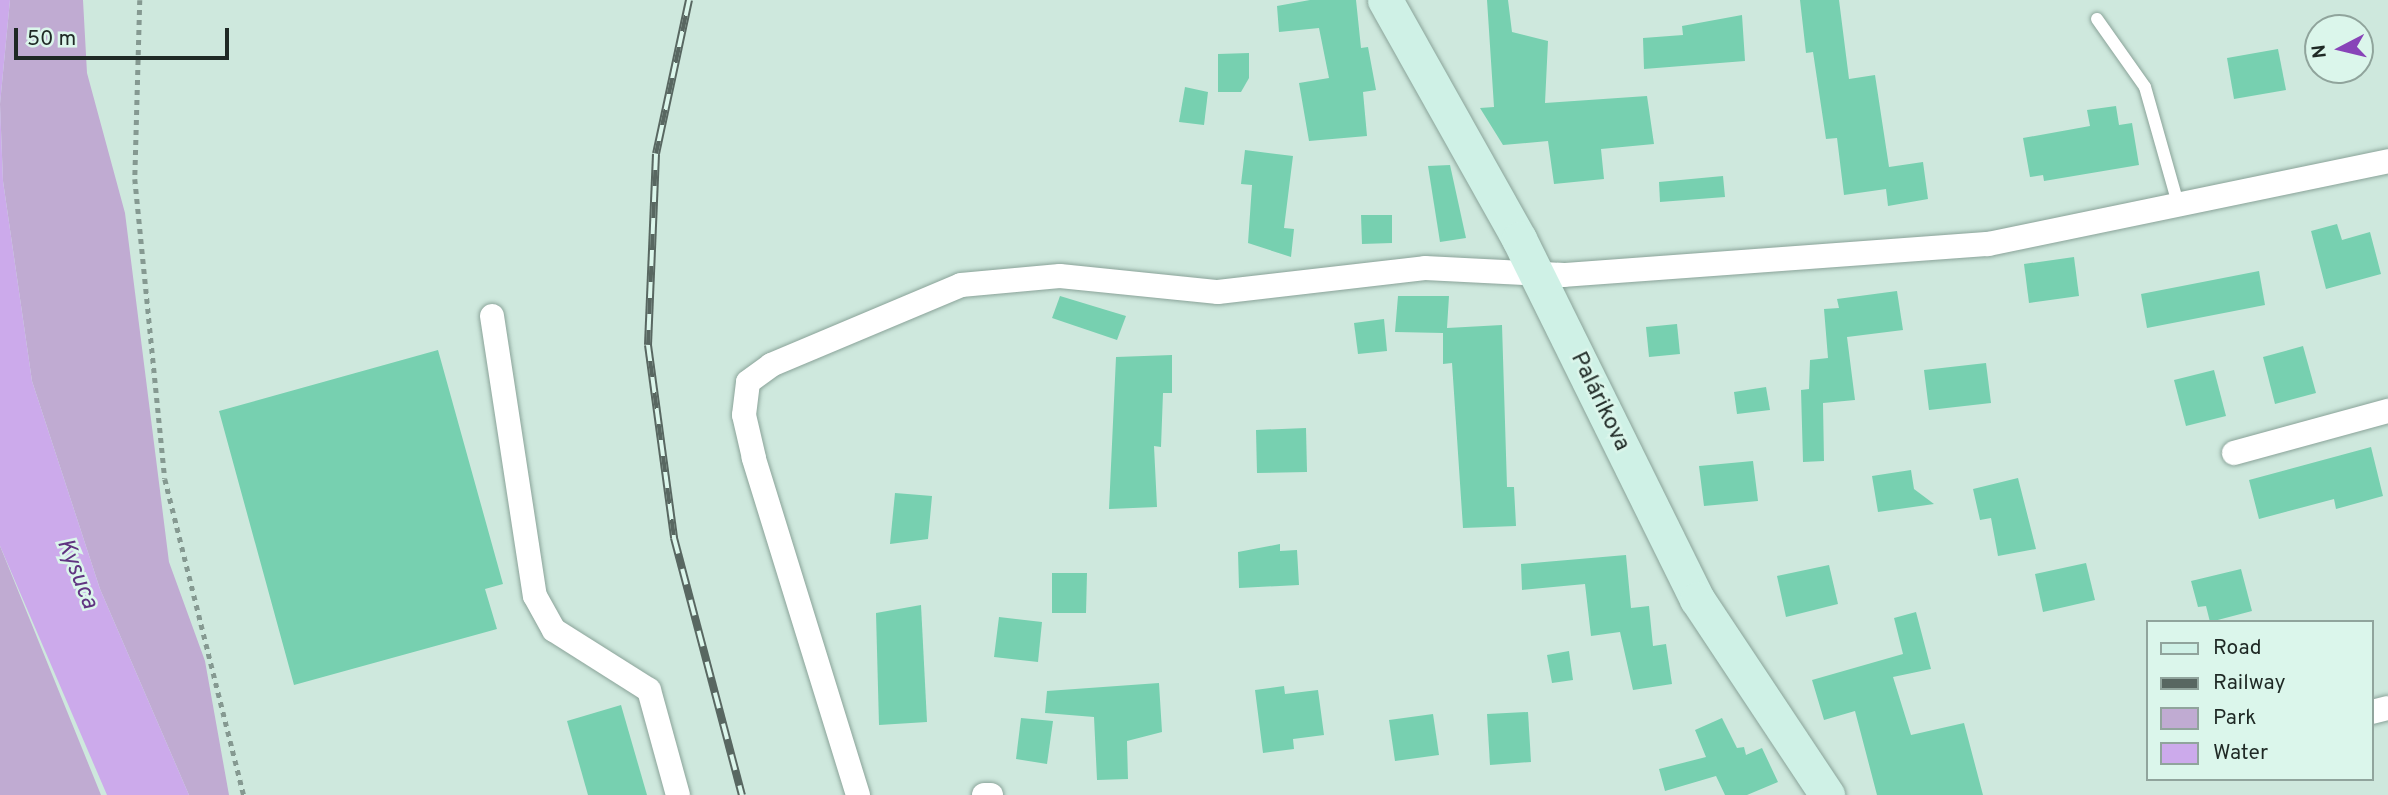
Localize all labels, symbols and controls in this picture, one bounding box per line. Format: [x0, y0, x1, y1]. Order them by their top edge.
scale bar [18, 14, 233, 58]
north arrow [2304, 14, 2374, 84]
text: 50 m [27, 26, 76, 53]
text: N [2307, 43, 2333, 60]
street label: Palárikova [1563, 348, 1635, 456]
water label: Kysuca [49, 535, 103, 613]
legend [2146, 620, 2374, 781]
text: Road [2213, 635, 2262, 662]
text: Railway [2213, 670, 2286, 697]
text: Park [2213, 705, 2256, 732]
text: Water [2213, 740, 2268, 767]

